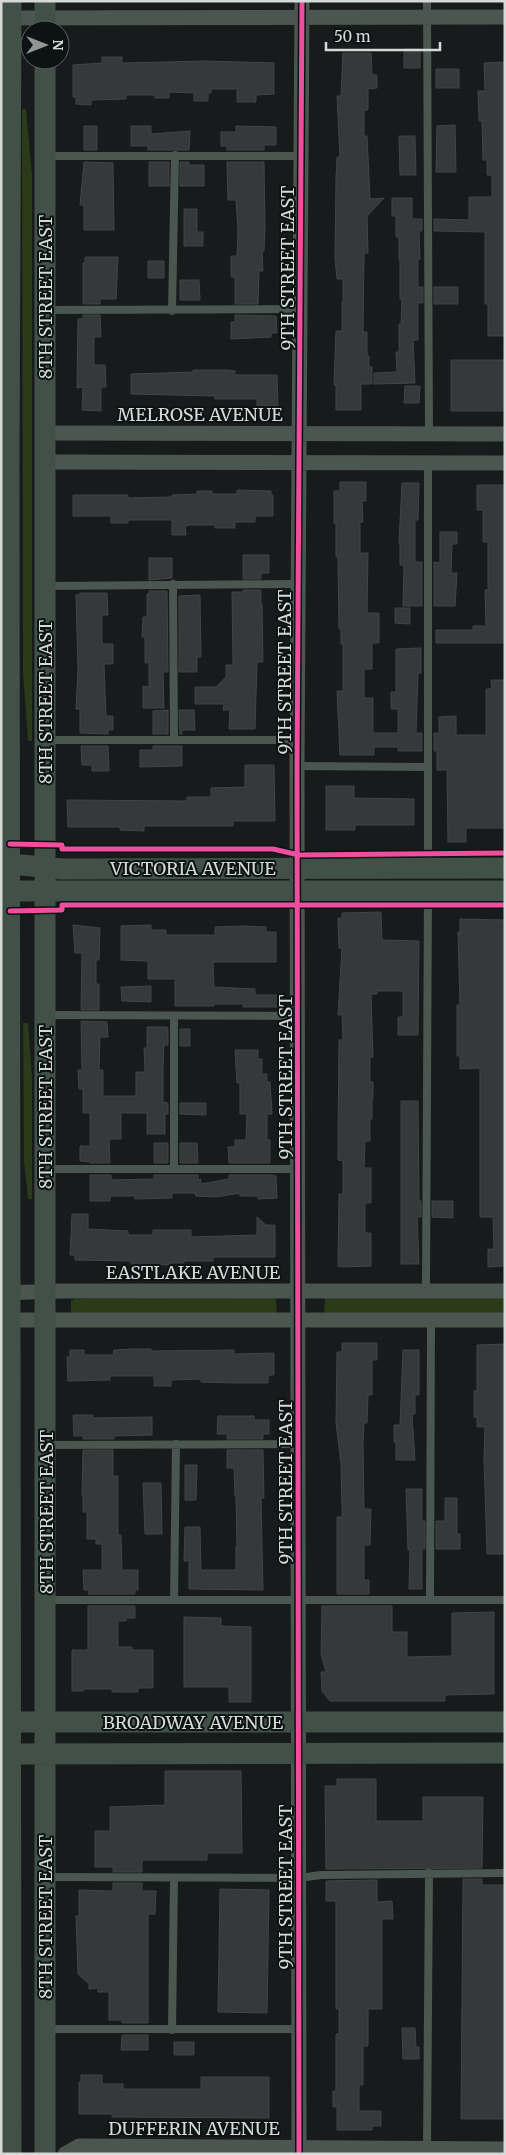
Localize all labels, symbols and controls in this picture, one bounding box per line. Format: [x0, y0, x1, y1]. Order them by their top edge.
north arrow [20, 20, 70, 70]
scale bar [326, 20, 440, 52]
text: 50 m [334, 27, 371, 46]
text: N [49, 39, 67, 51]
street label: 9TH STREET EAST [276, 185, 299, 350]
street label: 8TH STREET EAST [34, 214, 57, 379]
street label: MELROSE AVENUE [117, 403, 283, 426]
street label: 9TH STREET EAST [273, 589, 296, 754]
street label: 8TH STREET EAST [34, 619, 57, 784]
street label: VICTORIA AVENUE [109, 857, 276, 880]
street label: 9TH STREET EAST [274, 994, 297, 1159]
street label: 8TH STREET EAST [34, 1024, 57, 1189]
street label: EASTLAKE AVENUE [106, 1261, 281, 1284]
street label: 9TH STREET EAST [274, 1399, 297, 1564]
street label: 8TH STREET EAST [35, 1429, 58, 1594]
street label: BROADWAY AVENUE [103, 1711, 284, 1734]
street label: 9TH STREET EAST [274, 1804, 297, 1969]
street label: 8TH STREET EAST [34, 1834, 57, 1999]
street label: DUFFERIN AVENUE [108, 2117, 280, 2140]

